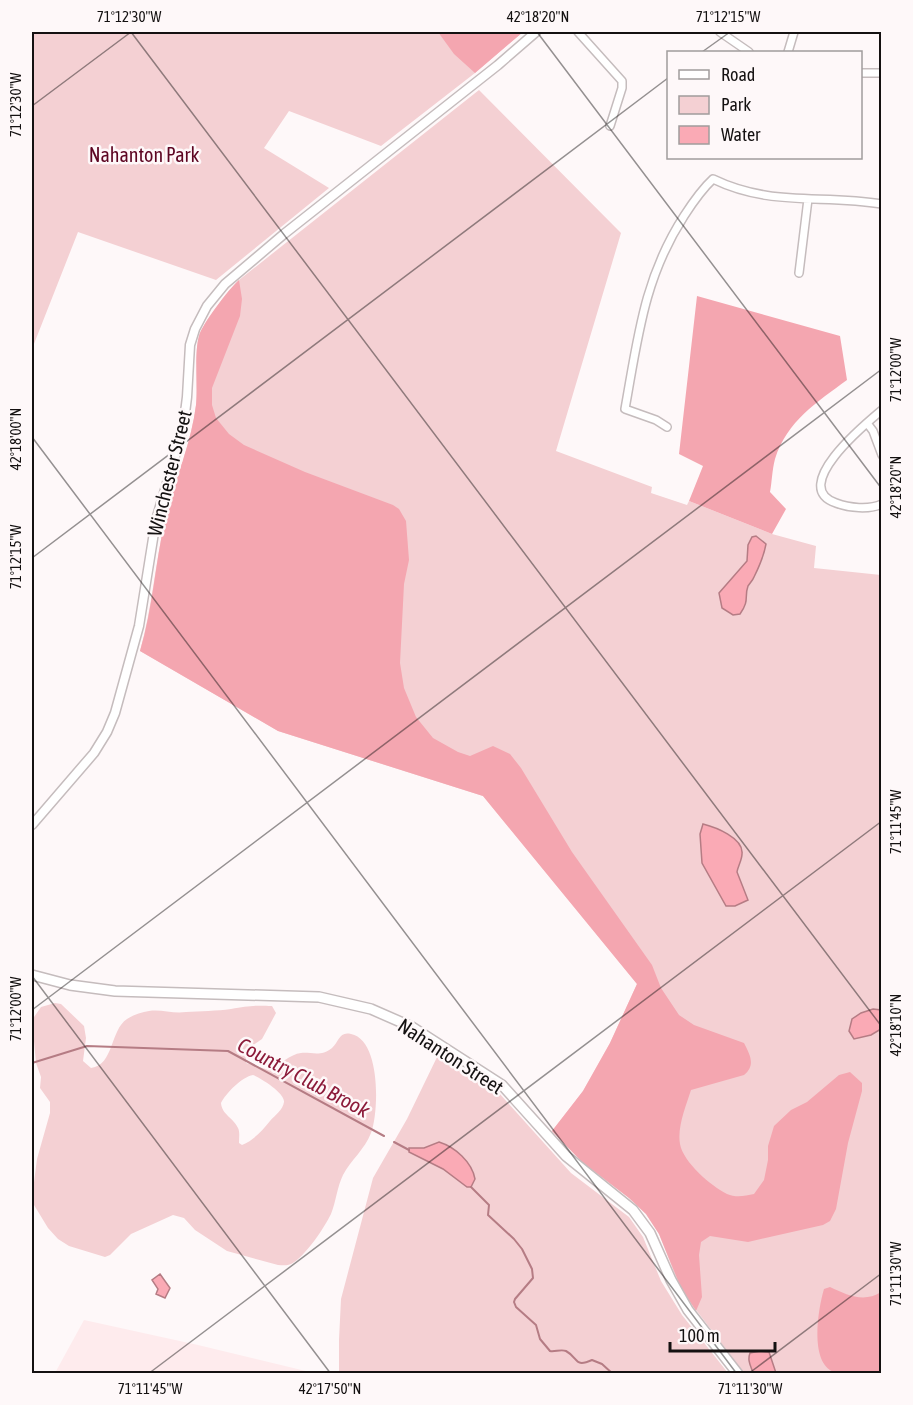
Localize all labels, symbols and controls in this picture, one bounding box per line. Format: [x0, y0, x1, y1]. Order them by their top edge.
text: 71°12'30"W [97, 8, 161, 25]
text: 42°18'20"N [507, 8, 569, 25]
text: 71°12'15"W [696, 8, 760, 25]
legend [667, 51, 862, 159]
text: Road [721, 64, 755, 85]
text: 71°12'30"W [7, 73, 24, 137]
text: Park [721, 94, 751, 115]
text: Water [721, 124, 761, 145]
park label: Nahanton Park [89, 143, 199, 166]
text: 71°12'00"W [887, 338, 904, 402]
street label: Winchester Street [142, 407, 196, 538]
text: 42°18'00"N [7, 408, 24, 470]
text: 42°18'20"N [887, 456, 904, 518]
text: 71°12'15"W [7, 525, 24, 589]
text: 71°11'45"W [887, 790, 904, 854]
text: 71°12'00"W [7, 977, 24, 1041]
text: 42°18'10"N [887, 994, 904, 1056]
street label: Nahanton Street [394, 1013, 508, 1099]
water label: Country Club Brook [234, 1032, 375, 1122]
text: 71°11'30"W [887, 1242, 904, 1306]
scale bar [670, 1315, 775, 1353]
text: 100 m [679, 1325, 720, 1346]
text: 71°11'45"W [118, 1380, 182, 1397]
text: 42°17'50"N [299, 1380, 361, 1397]
text: 71°11'30"W [718, 1380, 782, 1397]

